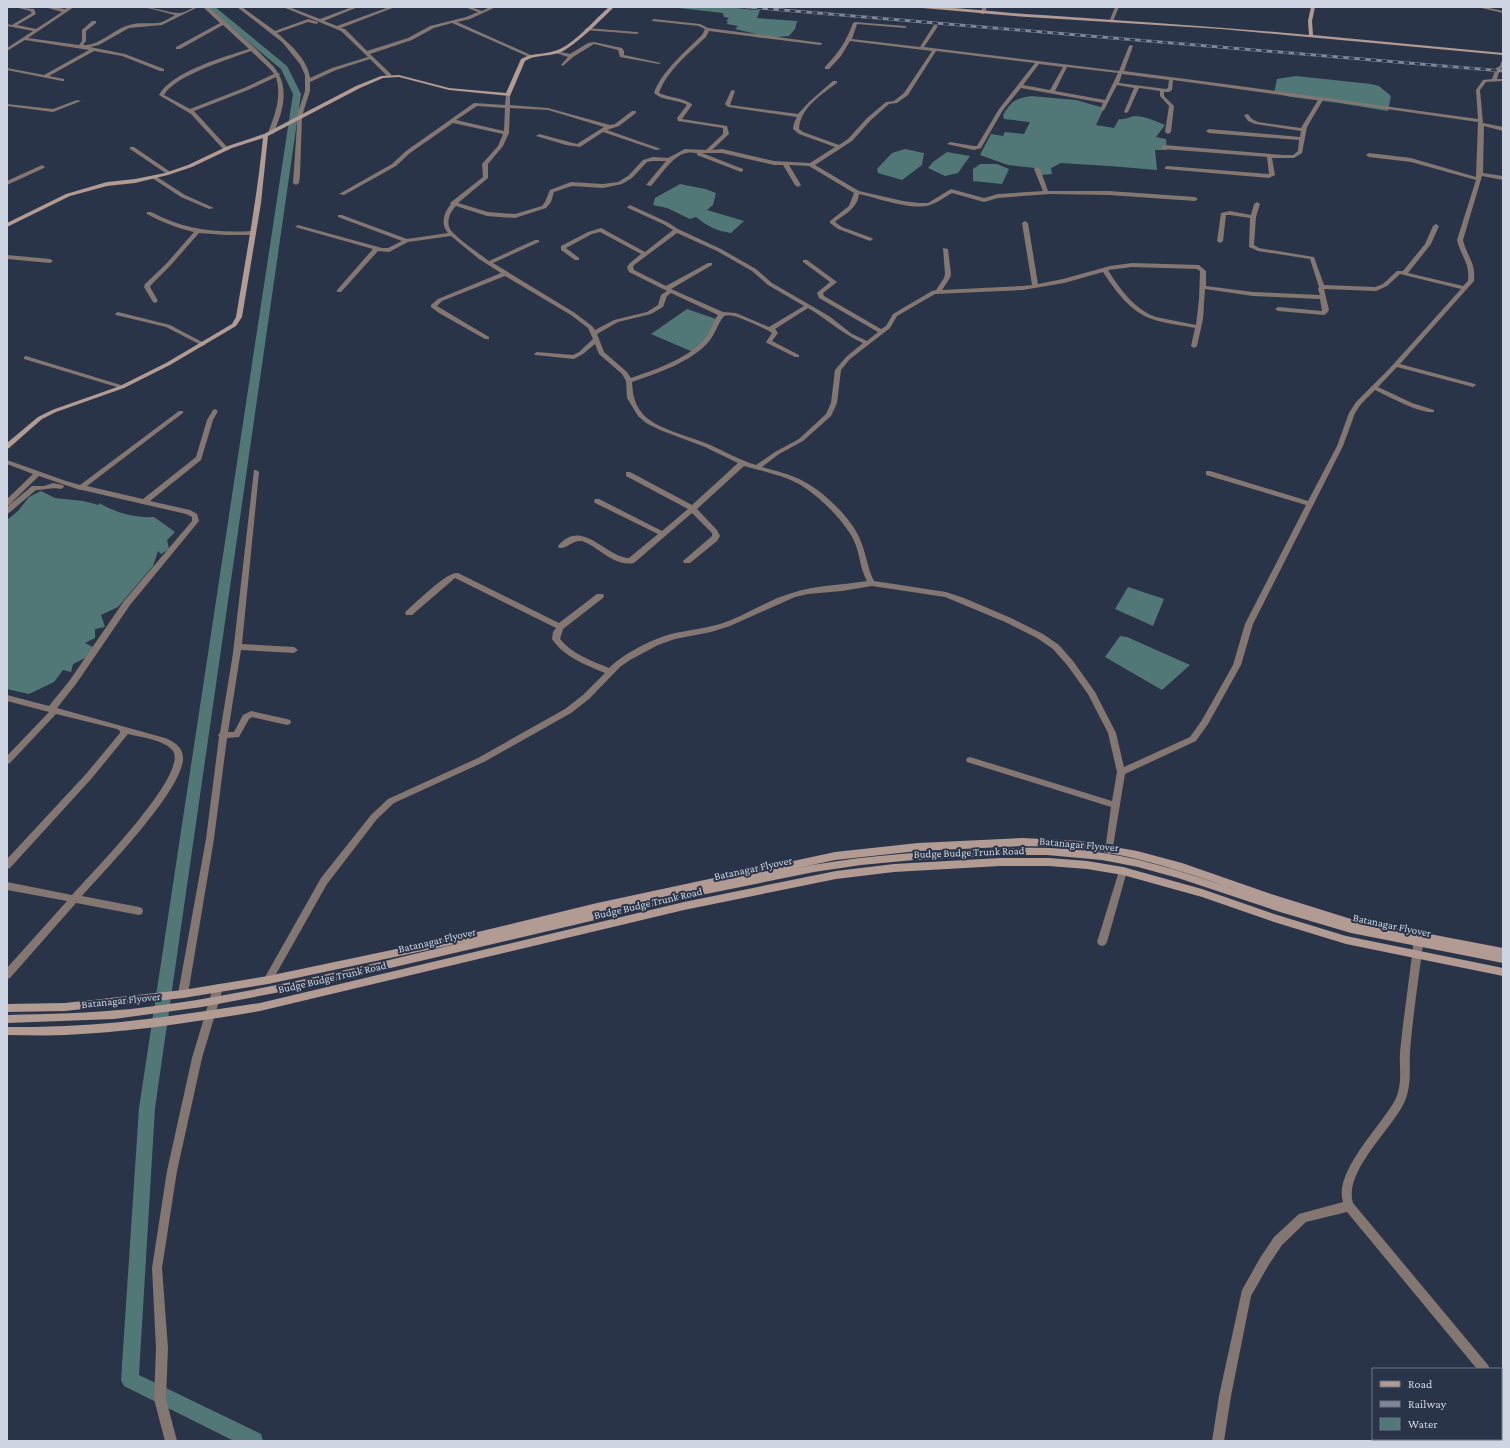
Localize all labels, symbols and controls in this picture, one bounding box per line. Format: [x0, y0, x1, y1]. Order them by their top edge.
street label: Batanagar Flyover [1039, 835, 1119, 854]
street label: Budge Budge Trunk Road [913, 844, 1025, 861]
street label: Batanagar Flyover [713, 854, 793, 883]
street label: Budge Budge Trunk Road [593, 885, 704, 922]
street label: Batanagar Flyover [1352, 911, 1432, 940]
street label: Batanagar Flyover [397, 925, 477, 956]
street label: Budge Budge Trunk Road [277, 959, 388, 996]
street label: Batanagar Flyover [81, 990, 161, 1011]
legend [1372, 1368, 1502, 1440]
text: Road [1408, 1377, 1433, 1391]
text: Railway [1408, 1397, 1447, 1411]
text: Water [1408, 1417, 1438, 1431]

